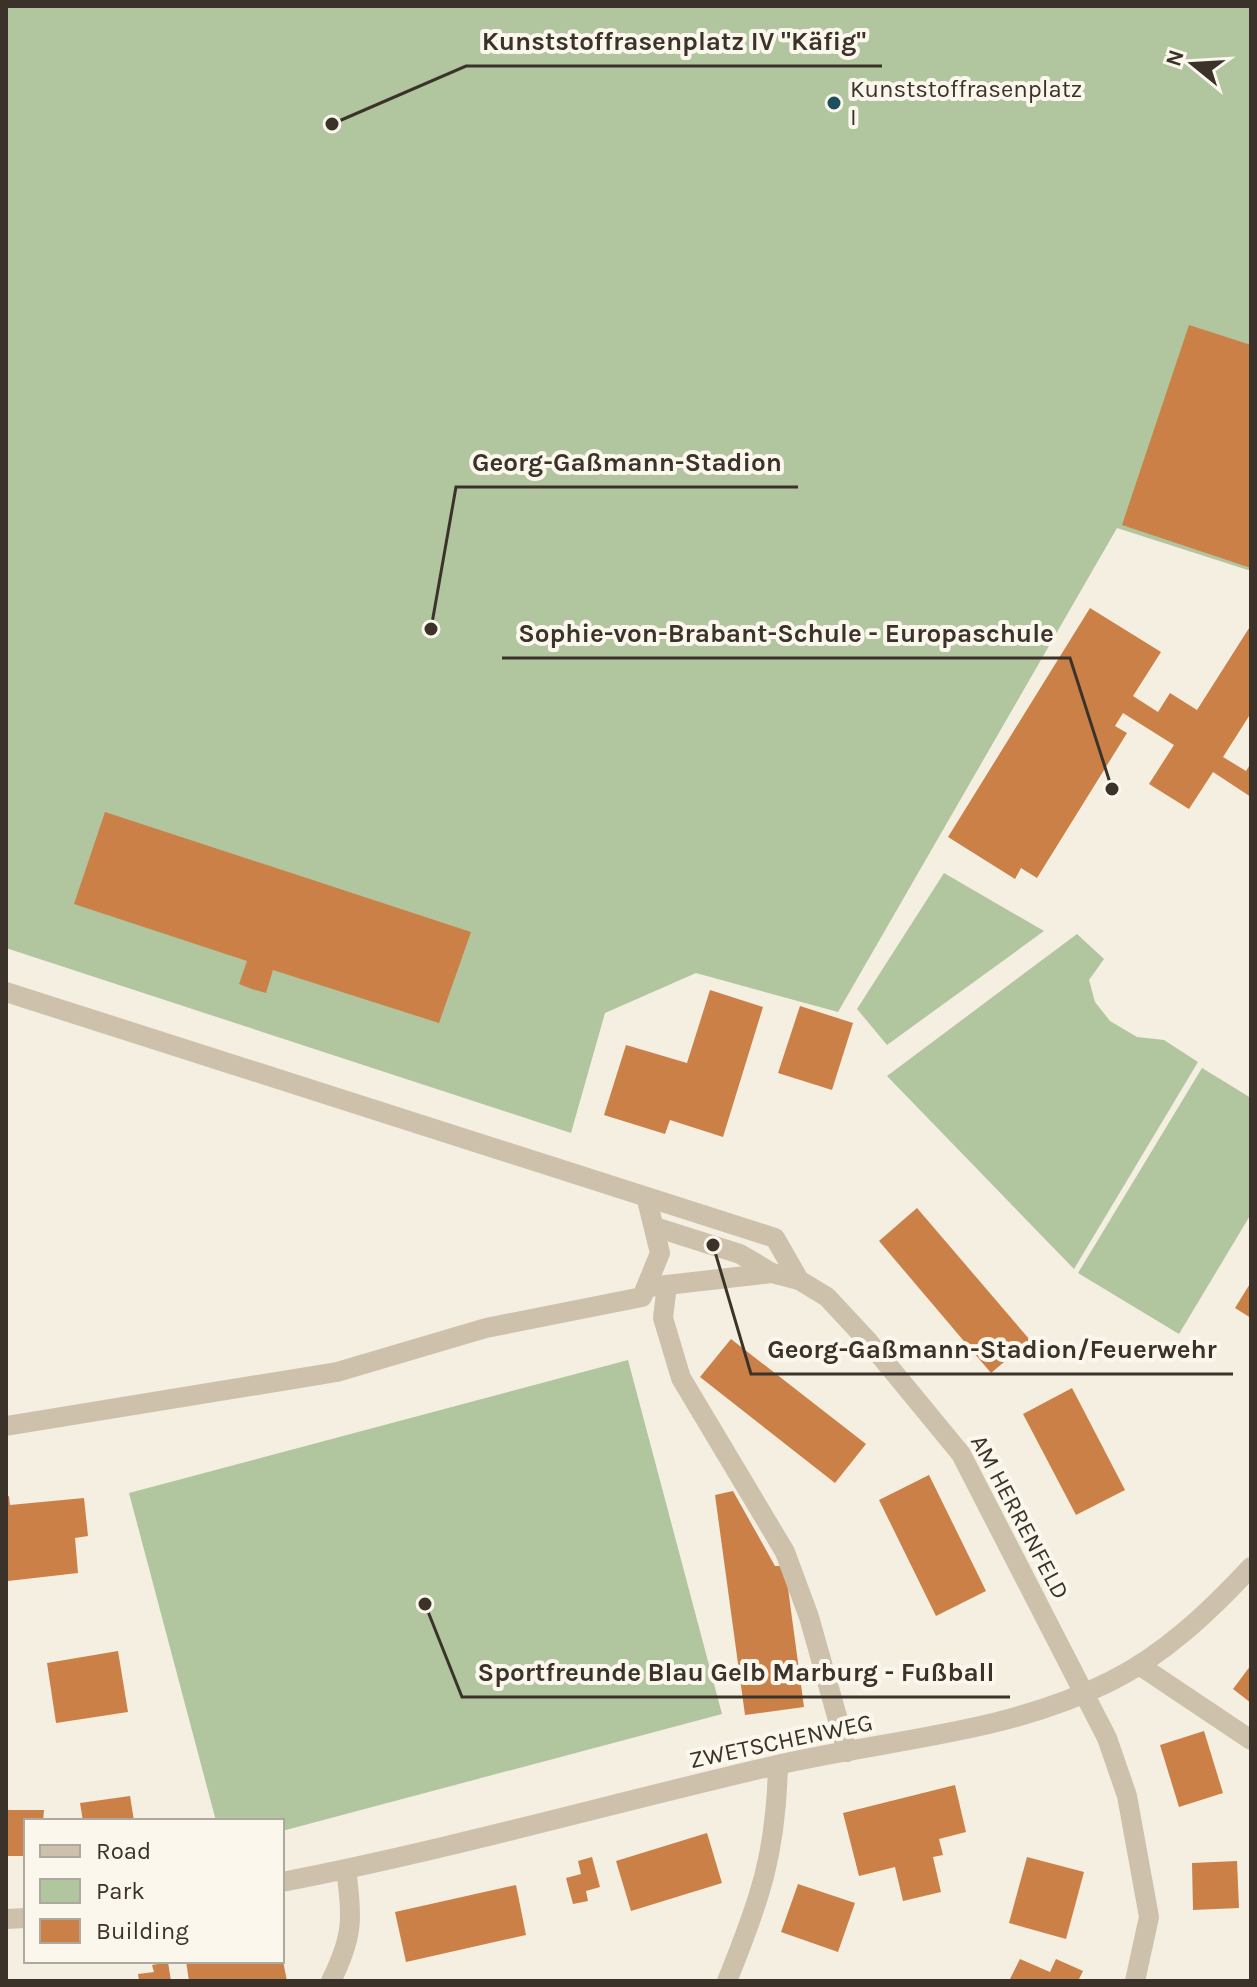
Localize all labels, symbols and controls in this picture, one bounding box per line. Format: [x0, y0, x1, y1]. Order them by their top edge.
callout: Kunststoffrasenplatz IV "Käfig" [466, 16, 882, 66]
north arrow [1153, 24, 1233, 104]
text: Kunststoffrasenplatz IV "Käfig" [482, 26, 866, 57]
text: N [1160, 47, 1190, 70]
place label: Kunststoffrasenplatz I [850, 75, 1082, 131]
marker: Kunststoffrasenplatz I [825, 94, 843, 112]
callout: Georg-Gaßmann-Stadion [456, 437, 798, 487]
text: Georg-Gaßmann-Stadion [472, 447, 782, 478]
callout: Sophie-von-Brabant-Schule - Europaschule [502, 608, 1070, 658]
text: Sophie-von-Brabant-Schule - Europaschule [518, 618, 1054, 649]
callout: Georg-Gaßmann-Stadion/Feuerwehr [751, 1324, 1233, 1374]
text: Georg-Gaßmann-Stadion/Feuerwehr [767, 1334, 1218, 1365]
street label: AM HERRENFELD [965, 1430, 1075, 1604]
callout: Sportfreunde Blau Gelb Marburg - Fußball [462, 1647, 1010, 1697]
text: Sportfreunde Blau Gelb Marburg - Fußball [478, 1657, 994, 1688]
street label: ZWETSCHENWEG [687, 1708, 875, 1774]
legend [24, 1819, 284, 1963]
text: Road [96, 1837, 151, 1865]
text: Park [96, 1877, 145, 1905]
text: Building [96, 1917, 189, 1945]

